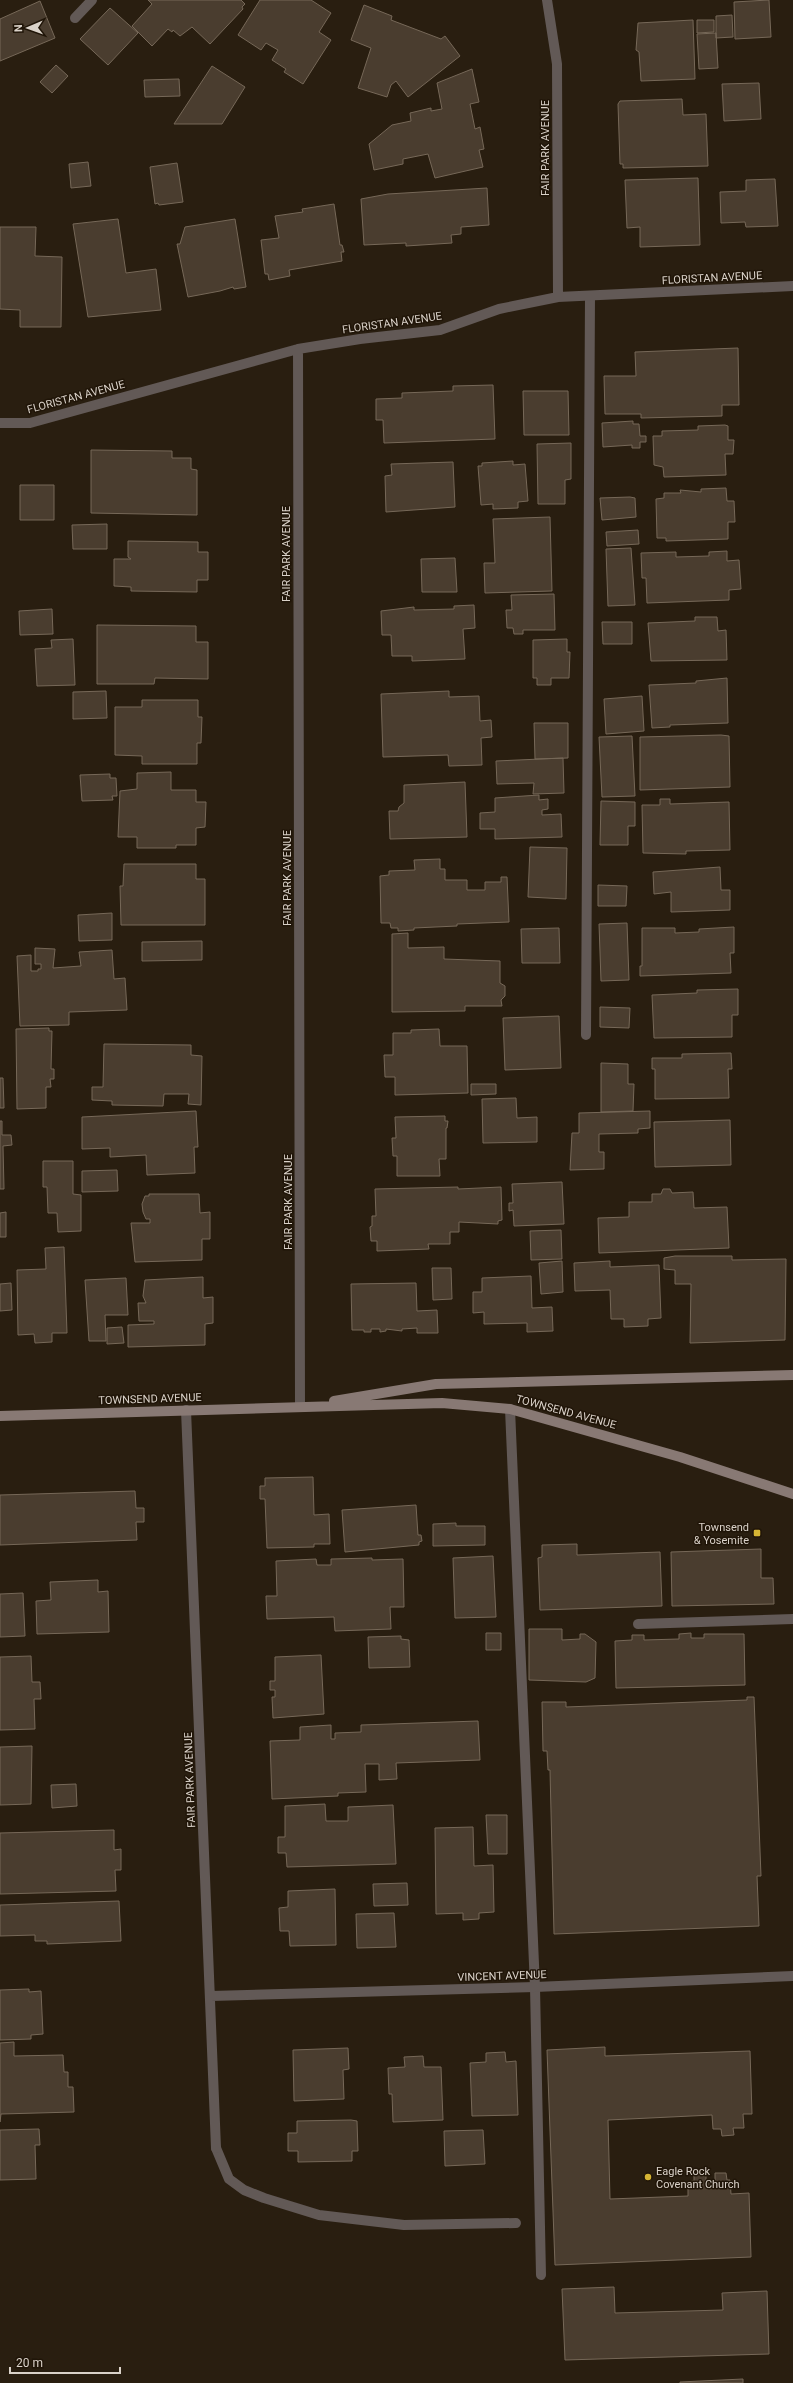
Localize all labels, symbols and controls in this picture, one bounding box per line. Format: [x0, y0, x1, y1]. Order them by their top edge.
north arrow [8, 8, 48, 48]
text: N [12, 24, 25, 32]
street label: FAIR PARK AVENUE [539, 100, 552, 196]
street label: FLORISTAN AVENUE [661, 269, 763, 287]
street label: FLORISTAN AVENUE [341, 310, 443, 336]
street label: FLORISTAN AVENUE [26, 378, 126, 416]
street label: FAIR PARK AVENUE [280, 506, 293, 602]
street label: FAIR PARK AVENUE [281, 830, 294, 926]
street label: FAIR PARK AVENUE [282, 1154, 295, 1250]
street label: TOWNSEND AVENUE [98, 1391, 202, 1407]
street label: TOWNSEND AVENUE [514, 1392, 618, 1432]
place label: Townsend & Yosemite [694, 1521, 749, 1547]
marker: Townsend & Yosemite [752, 1528, 762, 1538]
street label: FAIR PARK AVENUE [182, 1732, 198, 1828]
street label: VINCENT AVENUE [457, 1968, 547, 1984]
place label: Eagle Rock Covenant Church [656, 2165, 740, 2191]
marker: Eagle Rock Covenant Church [643, 2172, 653, 2182]
scale bar [10, 2349, 120, 2375]
text: 20 m [16, 2356, 43, 2370]

